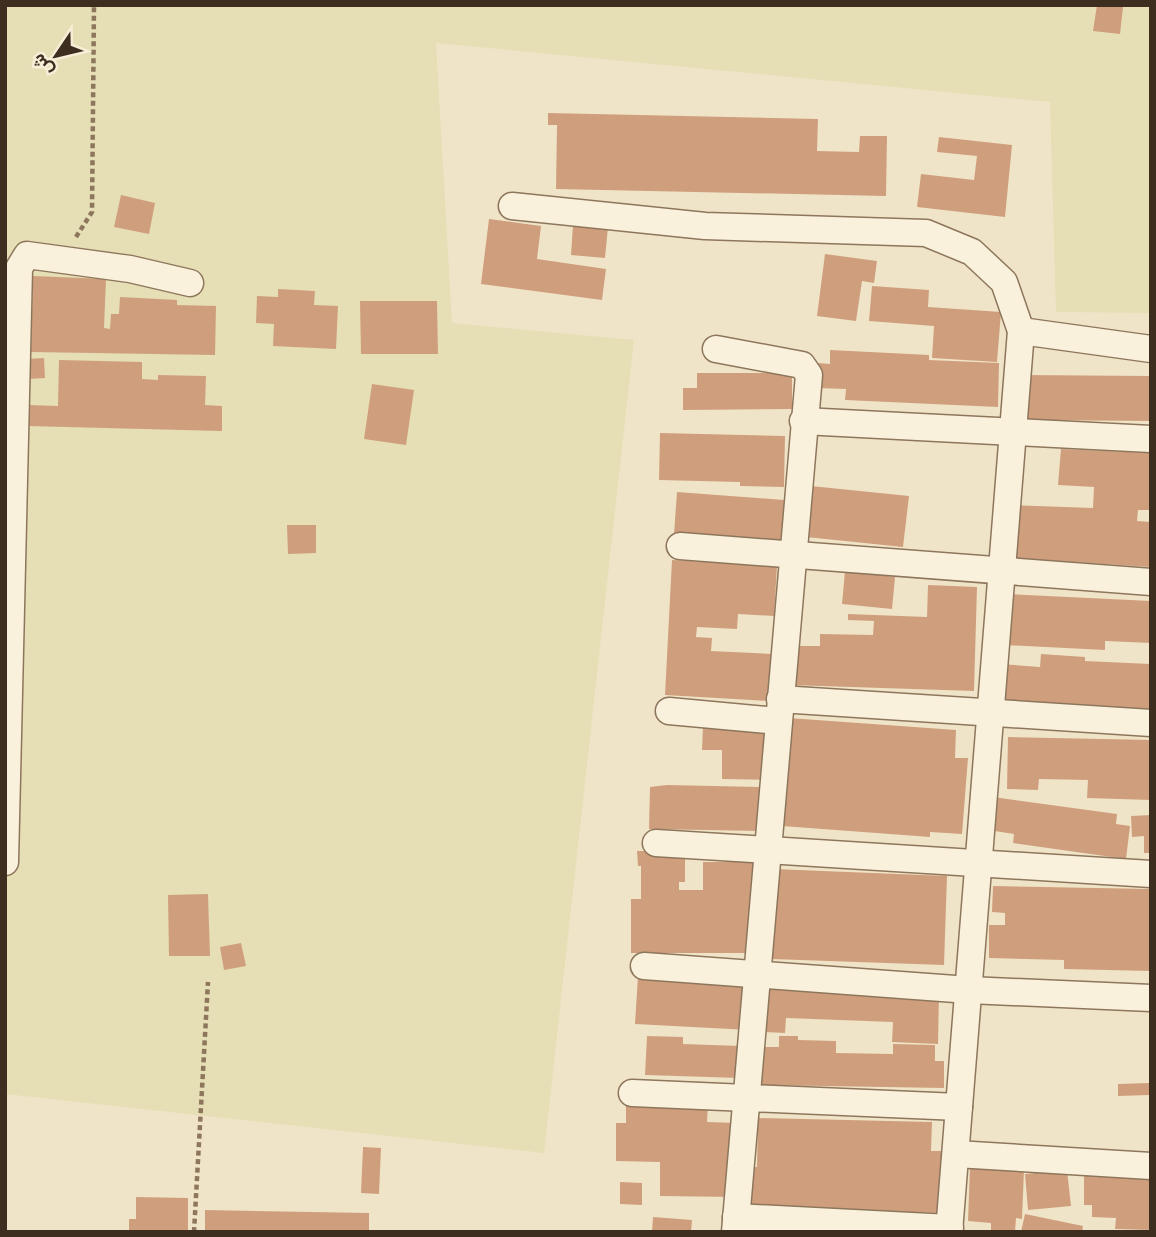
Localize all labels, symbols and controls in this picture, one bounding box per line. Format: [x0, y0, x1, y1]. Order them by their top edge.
north arrow [21, 21, 91, 91]
text: ش [26, 49, 58, 82]

